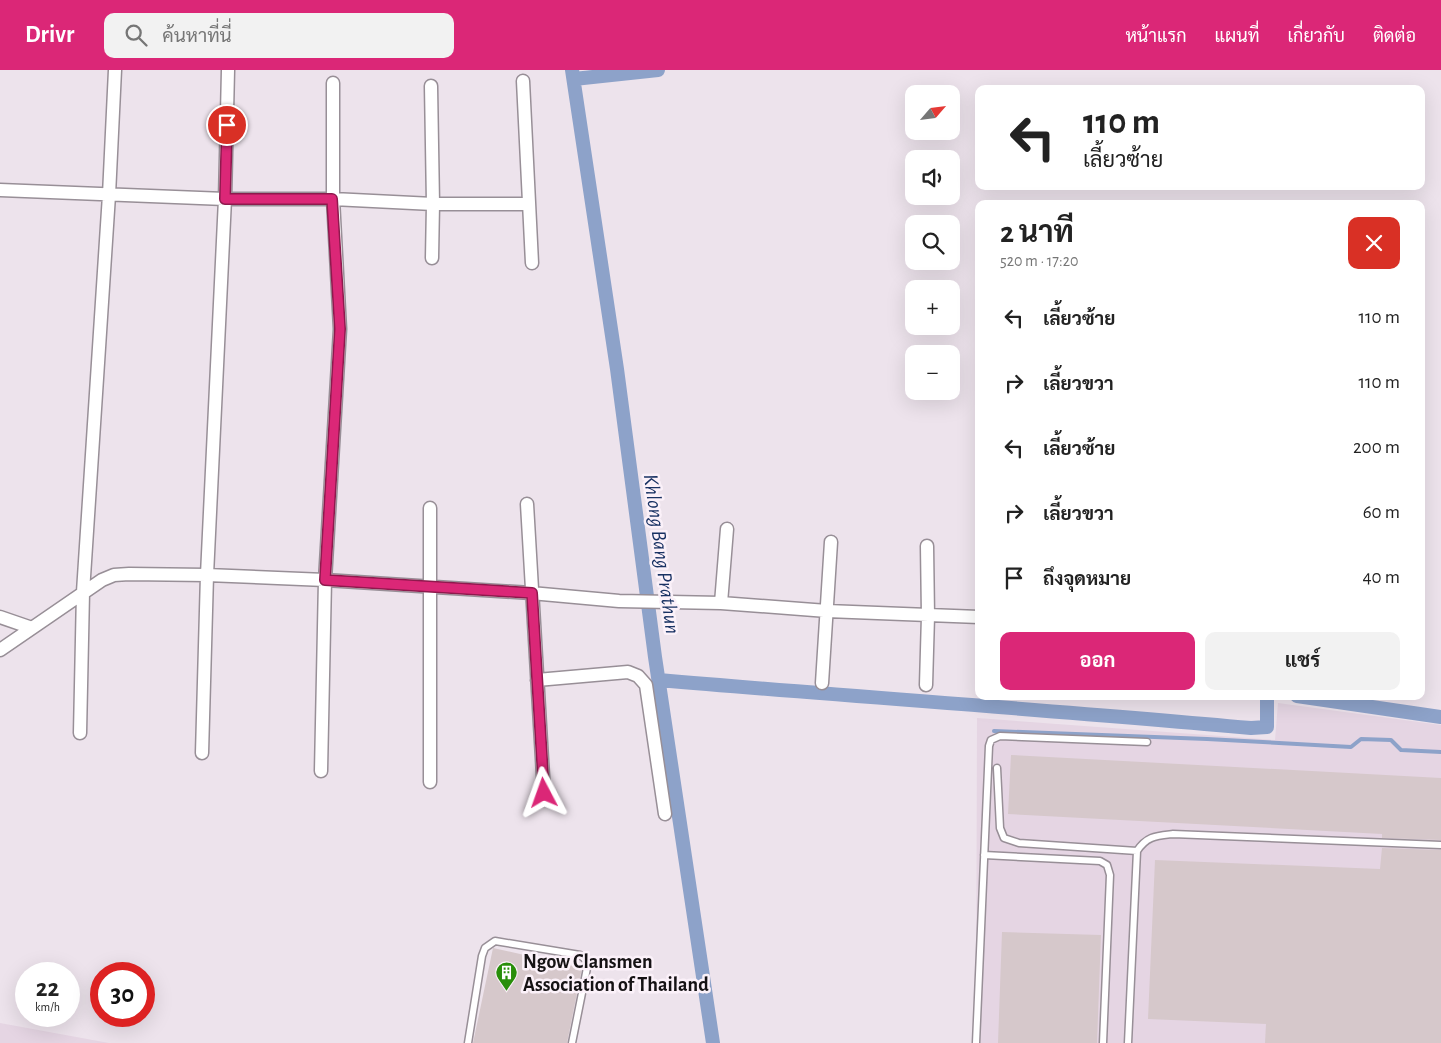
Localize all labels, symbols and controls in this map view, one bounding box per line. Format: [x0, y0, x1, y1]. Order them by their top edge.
search box [104, 13, 454, 58]
icon: search [122, 21, 150, 49]
text: Drivr [25, 23, 74, 47]
text: ค้นหาที่นี่ [162, 27, 232, 46]
text: หน้าแรก [1125, 28, 1187, 46]
text: แผนที่ [1215, 28, 1259, 46]
text: เกี่ยวกับ [1287, 28, 1345, 46]
text: ติดต่อ [1373, 28, 1416, 46]
north arrow [905, 85, 960, 140]
map controls [905, 85, 960, 400]
pin [206, 104, 248, 146]
icon: left [1000, 105, 1065, 170]
text: 110 m [1083, 105, 1160, 140]
icon: arrive [213, 111, 241, 139]
text: เลี้ยวซ้าย [1083, 149, 1163, 171]
button: sound [905, 150, 960, 205]
button: search [905, 215, 960, 270]
button: close [1348, 217, 1400, 269]
text: 2 นาที [1000, 218, 1074, 248]
text: 520 m · 17:20 [1000, 253, 1078, 269]
button: + [905, 280, 960, 335]
icon: left [1000, 304, 1028, 332]
text: 110 m [1359, 308, 1400, 327]
text: เลี้ยวซ้าย [1043, 310, 1115, 329]
button: − [905, 345, 960, 400]
icon: right [1000, 369, 1028, 397]
text: 110 m [1359, 373, 1400, 392]
text: เลี้ยวขวา [1043, 375, 1114, 394]
icon: left [1000, 434, 1028, 462]
text: 200 m [1353, 438, 1400, 457]
text: เลี้ยวซ้าย [1043, 440, 1115, 459]
water label: Khlong Bang Prathun [640, 473, 683, 635]
icon: right [1000, 499, 1028, 527]
text: 60 m [1363, 503, 1400, 522]
text: เลี้ยวขวา [1043, 505, 1114, 524]
icon: arrive [1000, 564, 1028, 592]
text: 40 m [1362, 568, 1400, 587]
text: ถึงจุดหมาย [1043, 570, 1131, 589]
button: ออก [1000, 632, 1195, 690]
button: แชร์ [1205, 632, 1400, 690]
position arrow [517, 766, 569, 818]
place label: Ngow Clansmen Association of Thailand [523, 952, 709, 995]
building icon: Ngow Clansmen Association of Thailand [495, 961, 519, 992]
speed limit sign: 30 [90, 962, 155, 1027]
text: 22 [36, 976, 59, 1001]
text: km/h [35, 1001, 60, 1013]

